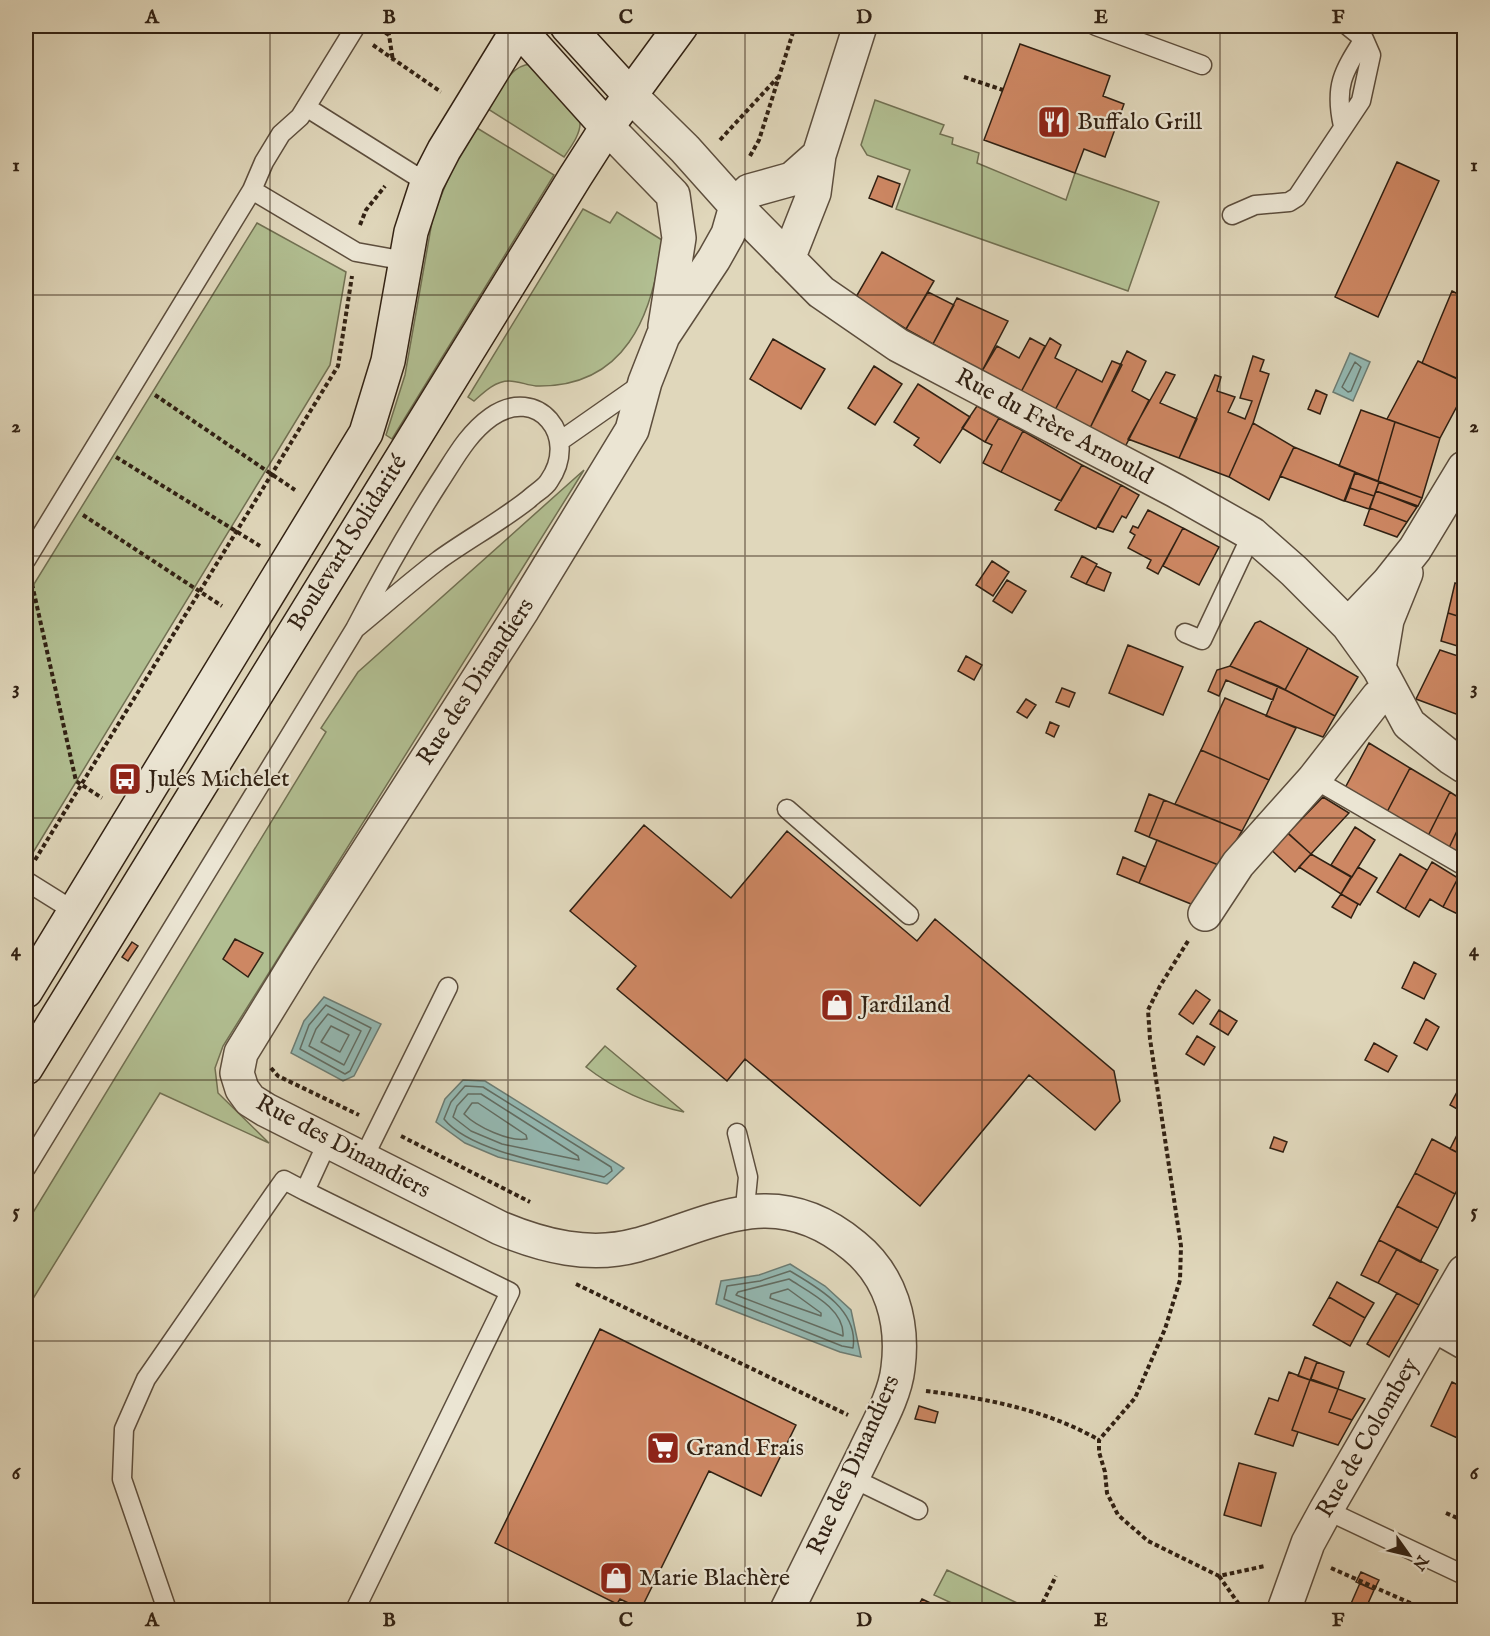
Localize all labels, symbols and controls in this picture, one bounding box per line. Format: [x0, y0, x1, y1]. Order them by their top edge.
text: A [144, 5, 160, 30]
text: B [382, 5, 396, 30]
text: C [619, 5, 633, 30]
text: D [856, 5, 872, 30]
text: E [1094, 5, 1108, 30]
text: F [1332, 5, 1345, 30]
restaurant icon: Buffalo Grill [1036, 104, 1072, 140]
place label: Buffalo Grill [1077, 107, 1202, 138]
text: 1 [12, 153, 20, 178]
text: 1 [1470, 153, 1478, 178]
street label: Rue du Frère Arnould [950, 362, 1158, 492]
text: 2 [11, 414, 21, 439]
text: 2 [1469, 414, 1479, 439]
street label: Boulevard Solidarité [281, 449, 415, 637]
street label: Rue des Dinandiers [410, 592, 542, 772]
text: 3 [12, 676, 20, 701]
text: 3 [1470, 676, 1478, 701]
bus stop icon: Jules Michelet [107, 761, 143, 797]
place label: Jules Michelet [145, 764, 289, 795]
text: 4 [11, 938, 22, 963]
text: 4 [1469, 938, 1480, 963]
shop icon: Jardiland [819, 987, 855, 1023]
place label: Jardiland [857, 990, 950, 1021]
street label: Rue des Dinandiers [250, 1088, 436, 1206]
text: 5 [12, 1199, 20, 1224]
text: 5 [1470, 1199, 1478, 1224]
street label: Rue de Colombey [1310, 1352, 1426, 1523]
street label: Rue des Dinandiers [801, 1370, 907, 1560]
supermarket icon: Grand Frais [645, 1430, 681, 1466]
place label: Grand Frais [686, 1433, 804, 1464]
text: 6 [12, 1461, 22, 1486]
text: 6 [1470, 1461, 1480, 1486]
north arrow [1379, 1525, 1439, 1585]
text: N [1408, 1550, 1432, 1574]
shop icon: Marie Blachère [598, 1560, 634, 1596]
place label: Marie Blachère [639, 1563, 790, 1594]
text: A [144, 1608, 160, 1633]
text: B [382, 1608, 396, 1633]
text: C [619, 1608, 633, 1633]
text: D [856, 1608, 872, 1633]
text: E [1094, 1608, 1108, 1633]
text: F [1332, 1608, 1345, 1633]

